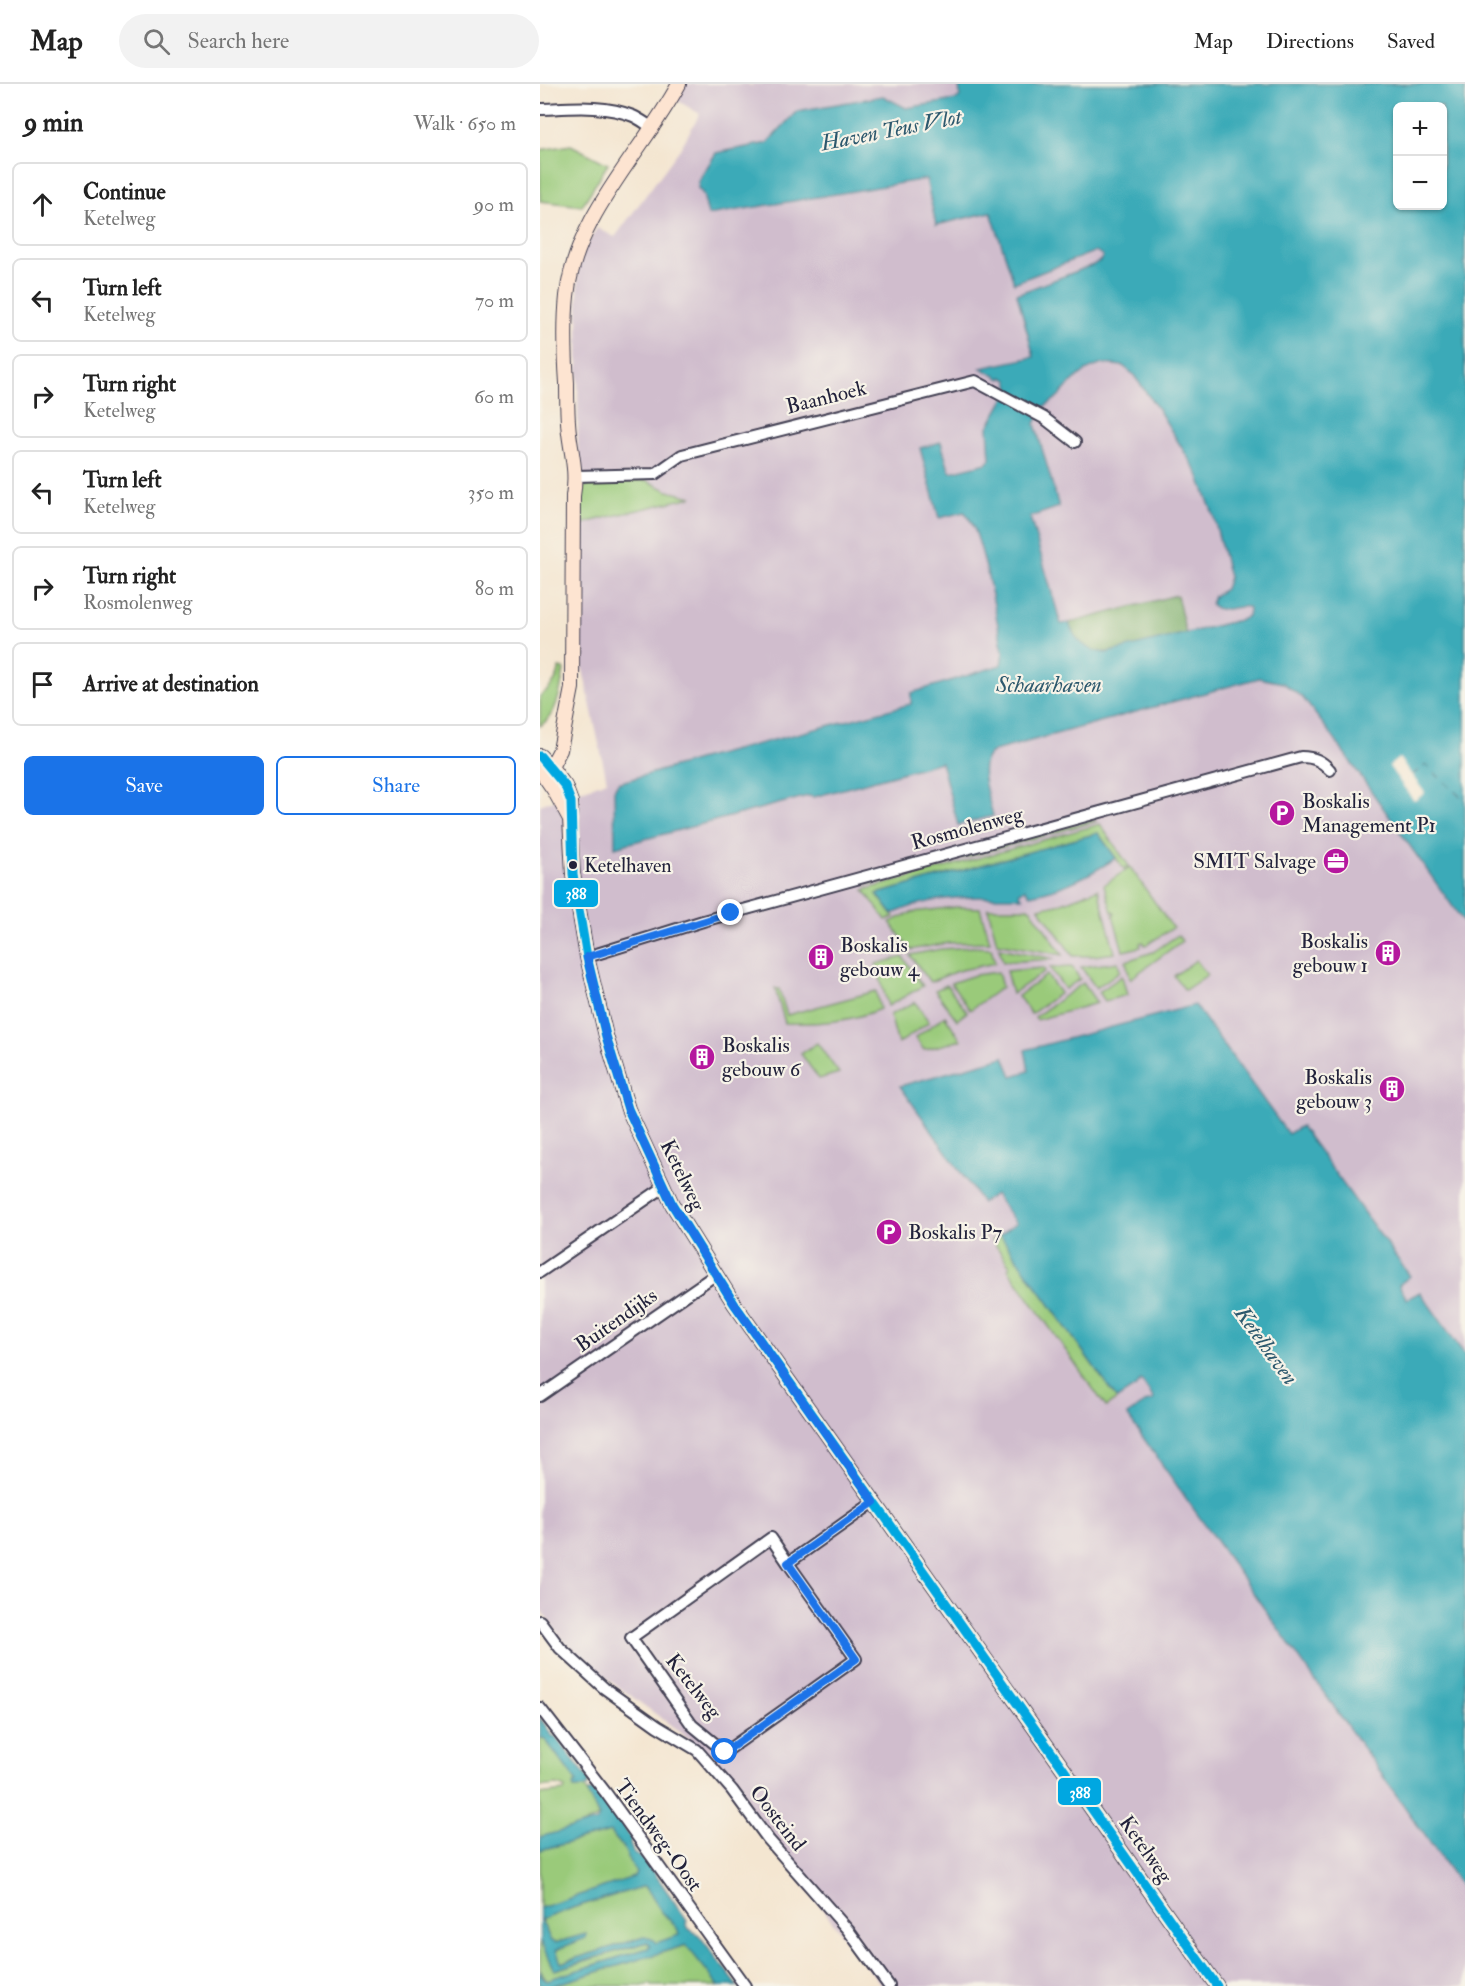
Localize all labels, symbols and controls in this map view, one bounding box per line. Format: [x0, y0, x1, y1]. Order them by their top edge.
search box [119, 14, 539, 68]
text: Map [30, 24, 83, 59]
icon: search [140, 25, 173, 58]
text: Search here [188, 27, 289, 55]
text: Map [1193, 28, 1233, 55]
text: Directions [1266, 28, 1354, 55]
text: Saved [1387, 28, 1435, 55]
water label: Haven Teus Vlot [817, 102, 966, 158]
map controls [1393, 102, 1447, 210]
button: + [1393, 102, 1447, 156]
text: 9 min [24, 107, 83, 139]
text: Walk · 650 m [413, 111, 516, 136]
button: − [1393, 156, 1447, 210]
text: Continue [83, 178, 166, 206]
icon: ahead [26, 188, 59, 221]
text: 90 m [474, 192, 514, 217]
text: Ketelweg [83, 206, 155, 231]
text: Turn left [83, 274, 162, 302]
icon: left [26, 284, 59, 317]
text: 70 m [475, 288, 514, 313]
text: Ketelweg [83, 302, 155, 327]
text: Turn right [83, 370, 176, 398]
street label: Baanhoek [783, 374, 869, 420]
icon: right [26, 380, 59, 413]
text: 60 m [474, 384, 514, 409]
text: Ketelweg [83, 398, 155, 423]
text: Turn left [83, 466, 162, 494]
icon: left [26, 476, 59, 509]
text: 350 m [468, 480, 514, 505]
text: Ketelweg [83, 494, 155, 519]
text: Turn right [83, 562, 176, 590]
icon: right [26, 572, 59, 605]
text: 80 m [475, 576, 514, 601]
text: Rosmolenweg [83, 590, 192, 615]
icon: arrive [26, 668, 59, 701]
text: Arrive at destination [83, 670, 259, 698]
water label: Schaarhaven [995, 671, 1102, 699]
button: Save [24, 756, 264, 815]
button: Share [276, 756, 516, 815]
place label: Boskalis Management P1 [1302, 788, 1436, 839]
parking icon: Boskalis Management P1 [1267, 798, 1297, 828]
street label: Rosmolenweg [908, 800, 1027, 856]
office icon: SMIT Salvage [1321, 846, 1351, 876]
place label: SMIT Salvage [1193, 848, 1316, 875]
place label: Ketelhaven [584, 853, 672, 878]
marker: Ketelhaven [567, 859, 579, 871]
line badge: 388 [553, 879, 599, 908]
text: 388 [565, 884, 587, 904]
route end [717, 899, 743, 925]
place label: Boskalis gebouw 1 [1293, 928, 1368, 979]
place label: Boskalis gebouw 4 [840, 932, 921, 983]
building icon: Boskalis gebouw 1 [1373, 938, 1403, 968]
building icon: Boskalis gebouw 4 [806, 942, 836, 972]
place label: Boskalis gebouw 6 [722, 1032, 802, 1083]
building icon: Boskalis gebouw 6 [687, 1042, 717, 1072]
place label: Boskalis gebouw 3 [1296, 1064, 1372, 1115]
building icon: Boskalis gebouw 3 [1377, 1074, 1407, 1104]
street label: Ketelweg [654, 1135, 712, 1216]
parking icon: Boskalis P7 [874, 1217, 904, 1247]
place label: Boskalis P7 [908, 1219, 1002, 1246]
street label: Buitendijks [570, 1282, 663, 1358]
water label: Ketelhaven [1228, 1300, 1304, 1390]
street label: Ketelweg [660, 1648, 728, 1725]
route start [711, 1738, 737, 1764]
street label: Tiendweg-Oost [609, 1774, 709, 1897]
line badge: 388 [1057, 1777, 1102, 1806]
street label: Oosteind [743, 1780, 812, 1857]
text: 388 [1069, 1783, 1091, 1803]
street label: Ketelweg [1113, 1810, 1179, 1889]

